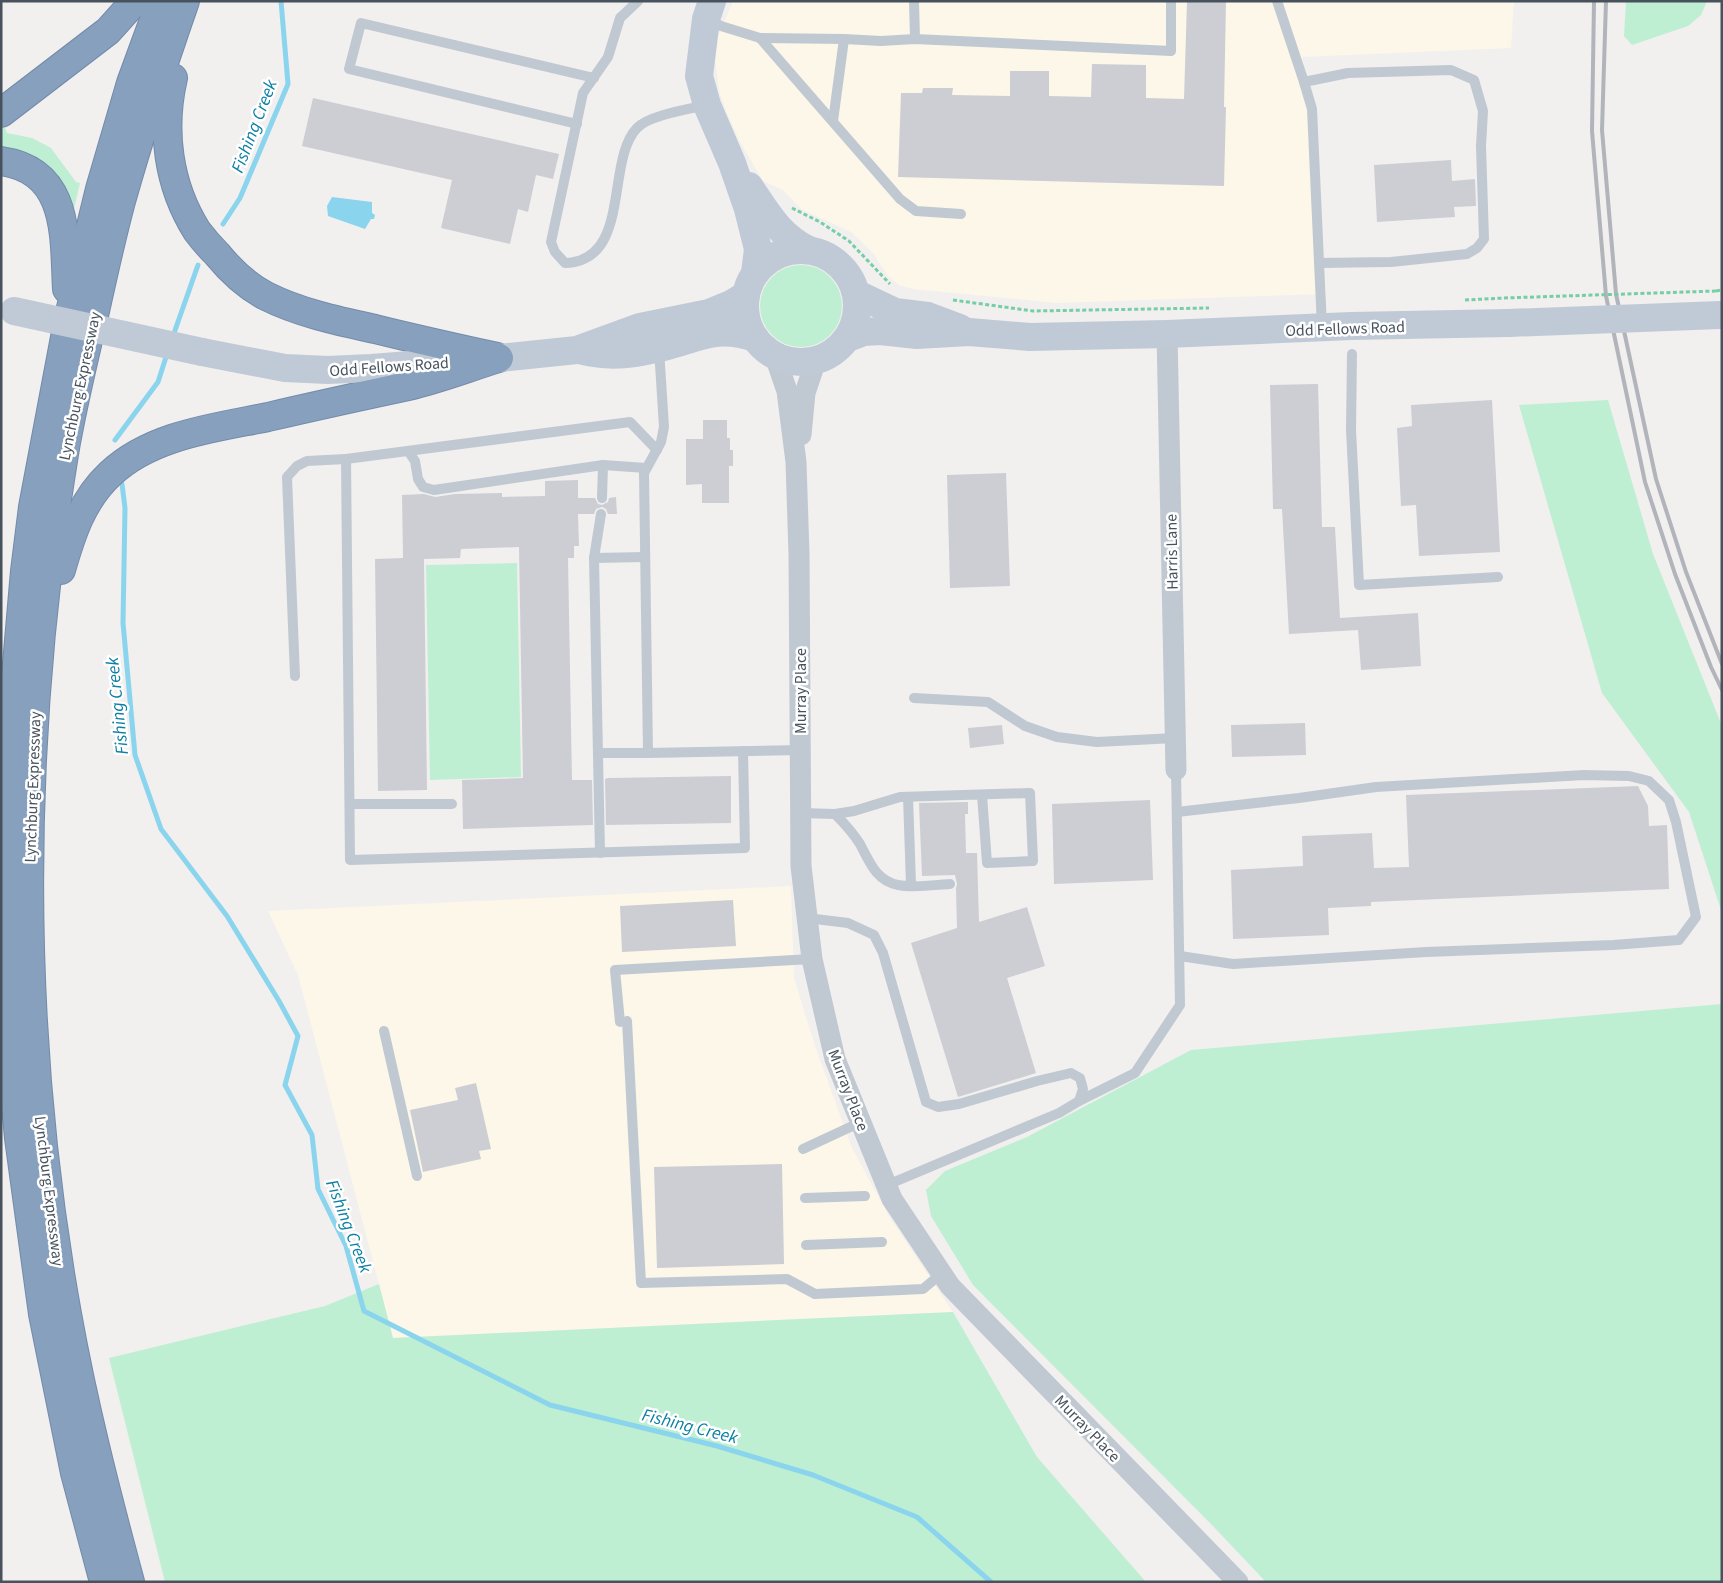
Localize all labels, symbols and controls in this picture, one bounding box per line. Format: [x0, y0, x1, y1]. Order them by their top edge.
water label: Fishing Creek [225, 76, 284, 176]
street label: Lynchburg Expressway [54, 309, 107, 462]
street label: Odd Fellows Road [1285, 316, 1405, 342]
street label: Odd Fellows Road [329, 352, 450, 382]
street label: Harris Lane [1160, 514, 1184, 590]
street label: Murray Place [790, 648, 812, 734]
water label: Fishing Creek [100, 655, 135, 756]
street label: Lynchburg Expressway [19, 711, 47, 863]
street label: Murray Place [822, 1046, 874, 1134]
street label: Lynchburg Expressway [29, 1115, 69, 1268]
water label: Fishing Creek [319, 1176, 378, 1277]
street label: Murray Place [1050, 1390, 1125, 1467]
water label: Fishing Creek [639, 1403, 741, 1451]

